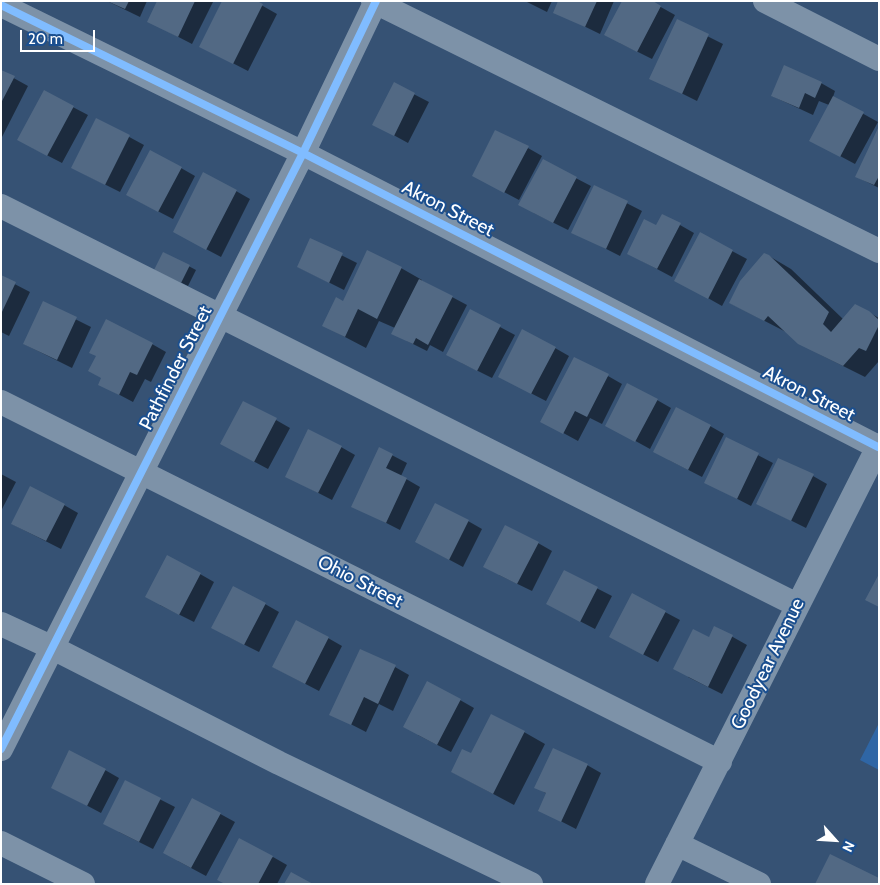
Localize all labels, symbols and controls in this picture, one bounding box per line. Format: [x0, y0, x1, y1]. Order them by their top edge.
scale bar [22, 20, 98, 52]
text: 20 m [28, 30, 63, 48]
street label: Akron Street [398, 176, 498, 242]
street label: Pathfinder Street [135, 302, 217, 434]
street label: Akron Street [759, 361, 859, 427]
street label: Ohio Street [314, 551, 406, 613]
street label: Goodyear Avenue [726, 595, 810, 733]
north arrow [810, 815, 860, 865]
text: N [838, 838, 859, 855]

